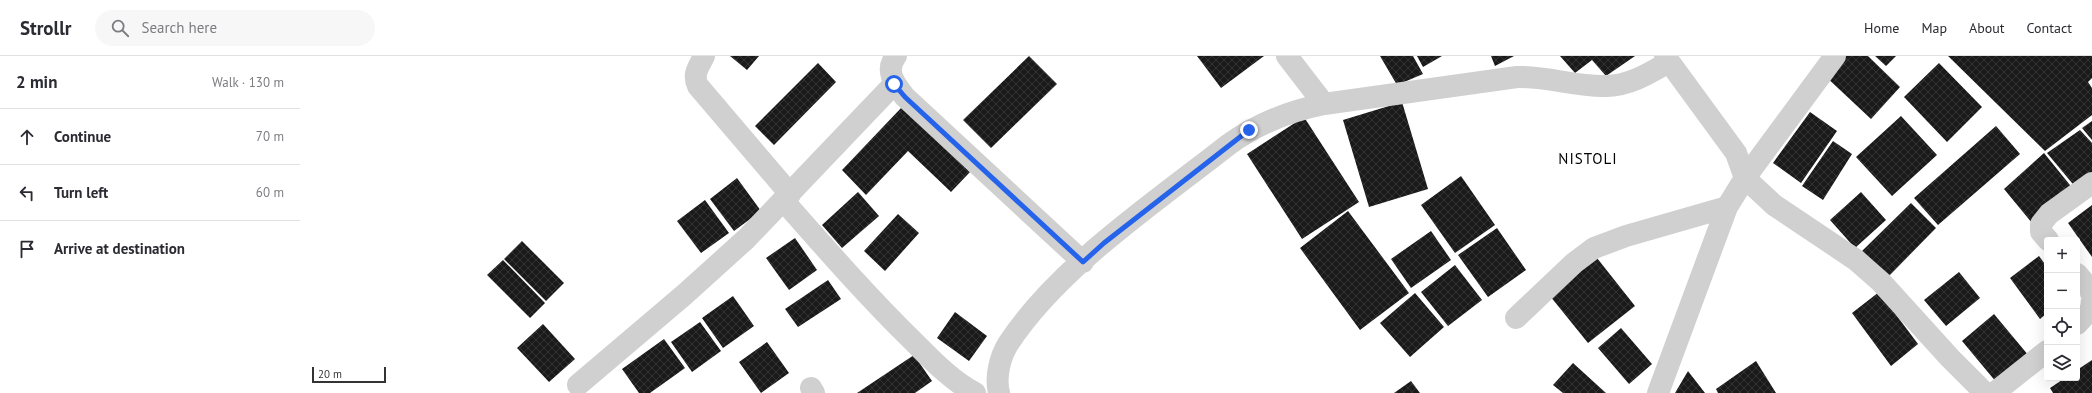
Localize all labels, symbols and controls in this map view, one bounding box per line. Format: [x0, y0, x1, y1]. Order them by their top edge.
search box [95, 10, 375, 46]
text: Strollr [20, 16, 71, 40]
icon: search [109, 17, 131, 39]
text: Search here [141, 18, 217, 37]
text: Home [1864, 19, 1899, 37]
text: Map [1921, 19, 1947, 37]
text: About [1969, 19, 2005, 37]
text: Contact [2027, 19, 2072, 37]
text: 2 min [16, 71, 57, 93]
text: Walk · 130 m [212, 74, 284, 91]
route start [885, 75, 903, 93]
route end [1240, 121, 1258, 139]
icon: ahead [16, 126, 38, 148]
text: Continue [54, 127, 111, 146]
text: 70 m [256, 128, 284, 145]
district label: NISTOLI [1558, 149, 1618, 168]
icon: left [16, 182, 38, 204]
text: Turn left [54, 183, 108, 202]
text: 60 m [256, 184, 284, 201]
map controls [2044, 237, 2080, 381]
button: + [2044, 237, 2080, 273]
icon: arrive [16, 238, 38, 260]
text: Arrive at destination [54, 239, 185, 258]
button: − [2044, 273, 2080, 309]
button: locate [2044, 309, 2080, 345]
button: layers [2044, 345, 2080, 381]
scale bar [312, 365, 386, 384]
text: 20 m [318, 367, 342, 381]

